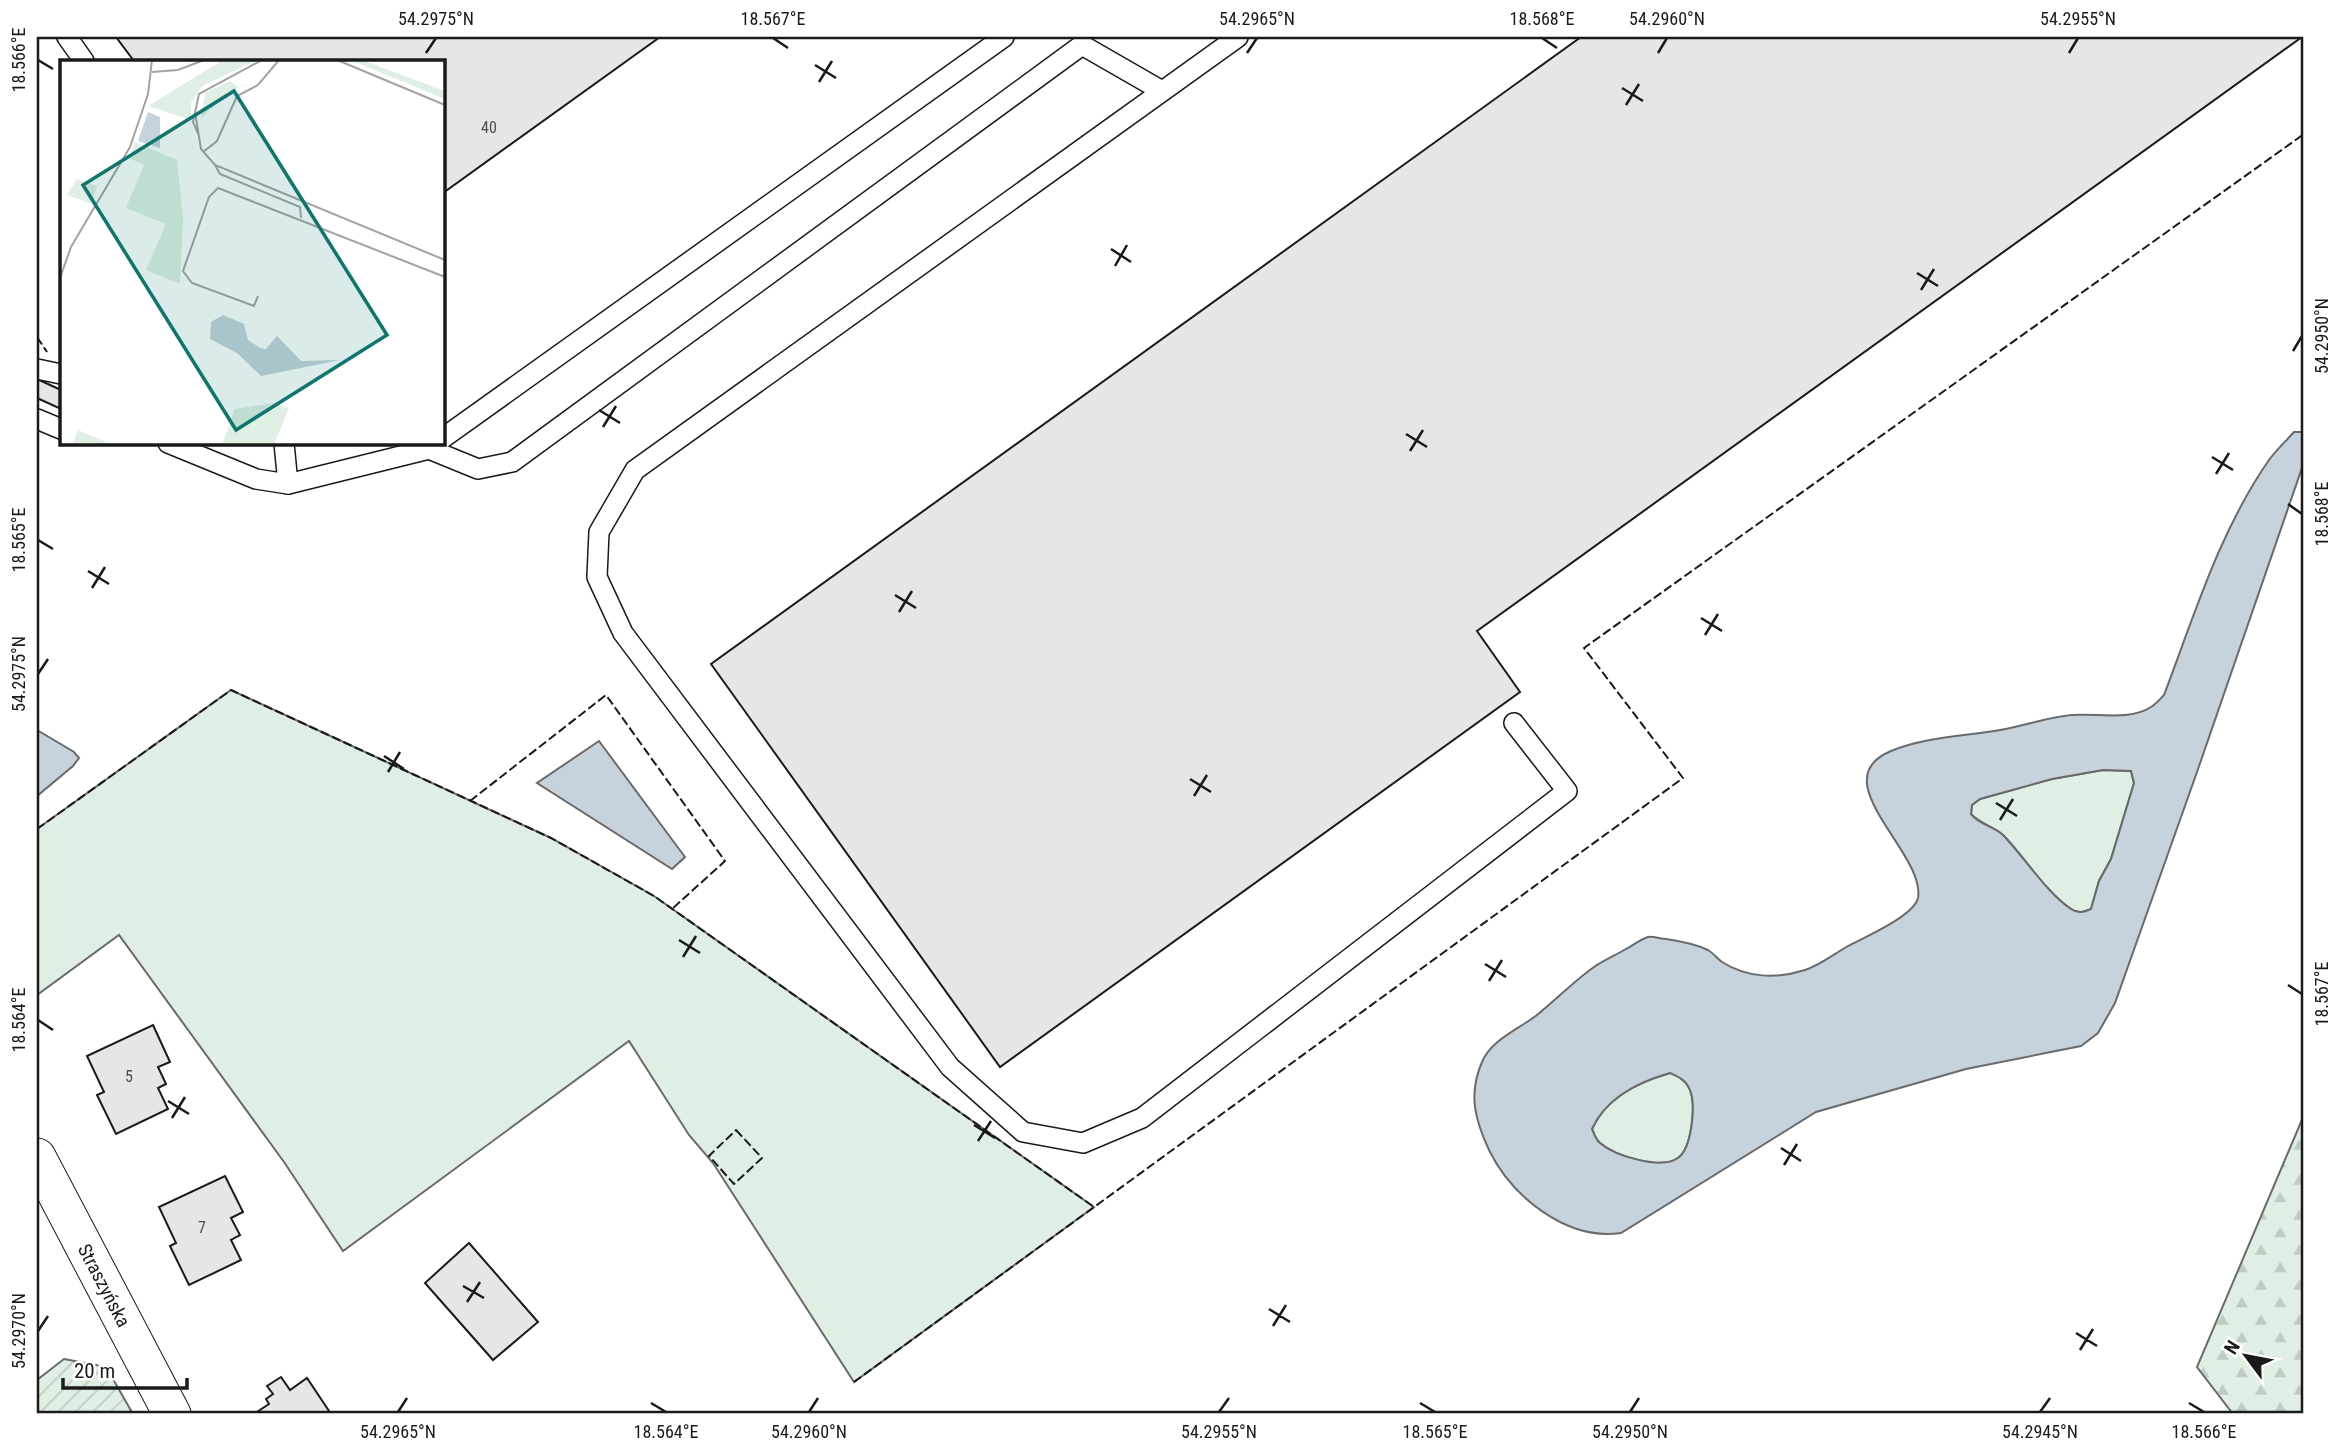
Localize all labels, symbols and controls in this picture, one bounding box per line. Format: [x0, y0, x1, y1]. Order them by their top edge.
text: 54.2975°N [398, 8, 474, 29]
text: 18.567°E [741, 8, 805, 29]
text: 54.2965°N [1219, 8, 1295, 29]
text: 18.568°E [1510, 8, 1574, 29]
text: 54.2960°N [1629, 8, 1705, 29]
text: 54.2955°N [2040, 8, 2116, 29]
text: 18.566°E [8, 28, 29, 92]
inset map [60, 60, 444, 444]
house number: 40 [481, 118, 497, 137]
text: 54.2950°N [2311, 298, 2332, 374]
text: 18.568°E [2311, 482, 2332, 546]
text: 18.565°E [8, 508, 29, 572]
text: 54.2975°N [8, 636, 29, 712]
text: 18.567°E [2311, 962, 2332, 1026]
text: 18.564°E [8, 988, 29, 1052]
house number: 5 [125, 1067, 133, 1086]
house number: 7 [198, 1218, 206, 1237]
street label: Straszyńska [73, 1240, 136, 1331]
text: 54.2970°N [8, 1293, 29, 1369]
north arrow [2212, 1322, 2282, 1392]
text: N [2219, 1336, 2245, 1358]
scale bar [63, 1346, 187, 1390]
text: 20 m [74, 1359, 115, 1383]
text: 54.2965°N [360, 1421, 436, 1442]
text: 18.564°E [634, 1421, 698, 1442]
text: 54.2960°N [771, 1421, 847, 1442]
text: 54.2955°N [1181, 1421, 1257, 1442]
text: 18.565°E [1403, 1421, 1467, 1442]
text: 54.2950°N [1592, 1421, 1668, 1442]
text: 54.2945°N [2002, 1421, 2078, 1442]
text: 18.566°E [2172, 1421, 2236, 1442]

